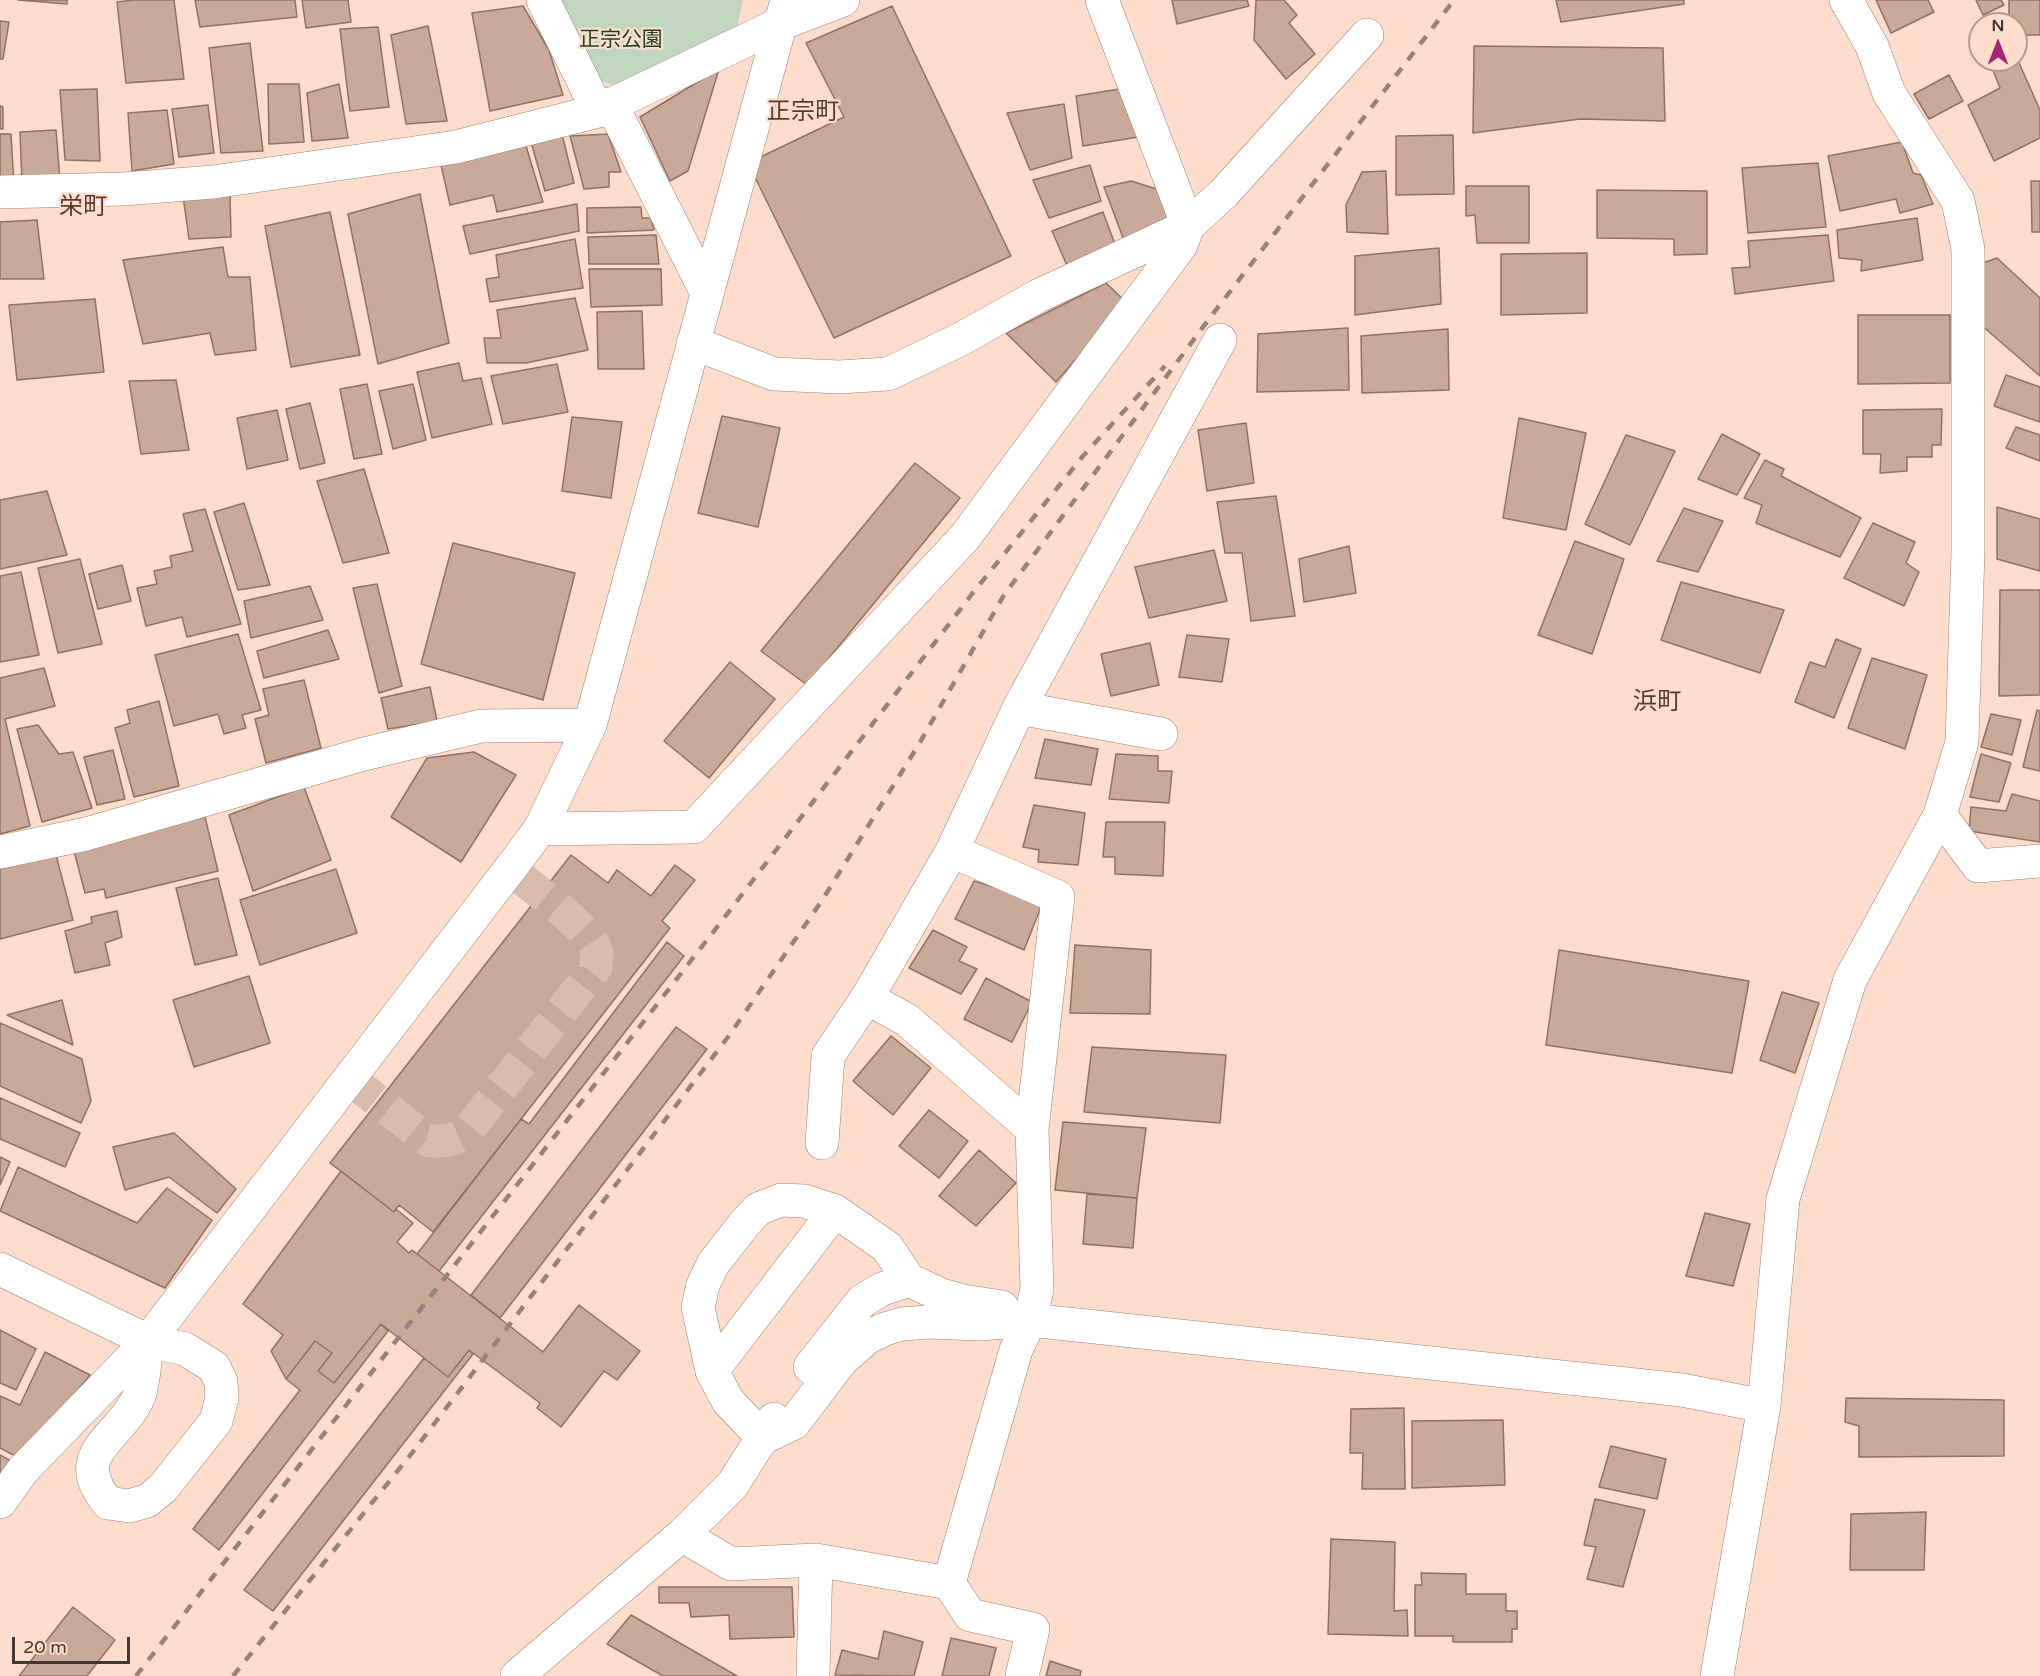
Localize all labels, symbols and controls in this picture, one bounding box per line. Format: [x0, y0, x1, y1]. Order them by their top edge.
north arrow [1968, 12, 2028, 72]
text: N [1992, 16, 2004, 36]
park label: 正宗公園 [579, 27, 663, 53]
district label: 正宗町 [767, 99, 839, 127]
district label: 栄町 [59, 194, 107, 222]
district label: 浜町 [1633, 689, 1681, 717]
scale bar [15, 1625, 134, 1663]
text: 20 m [23, 1636, 67, 1658]

